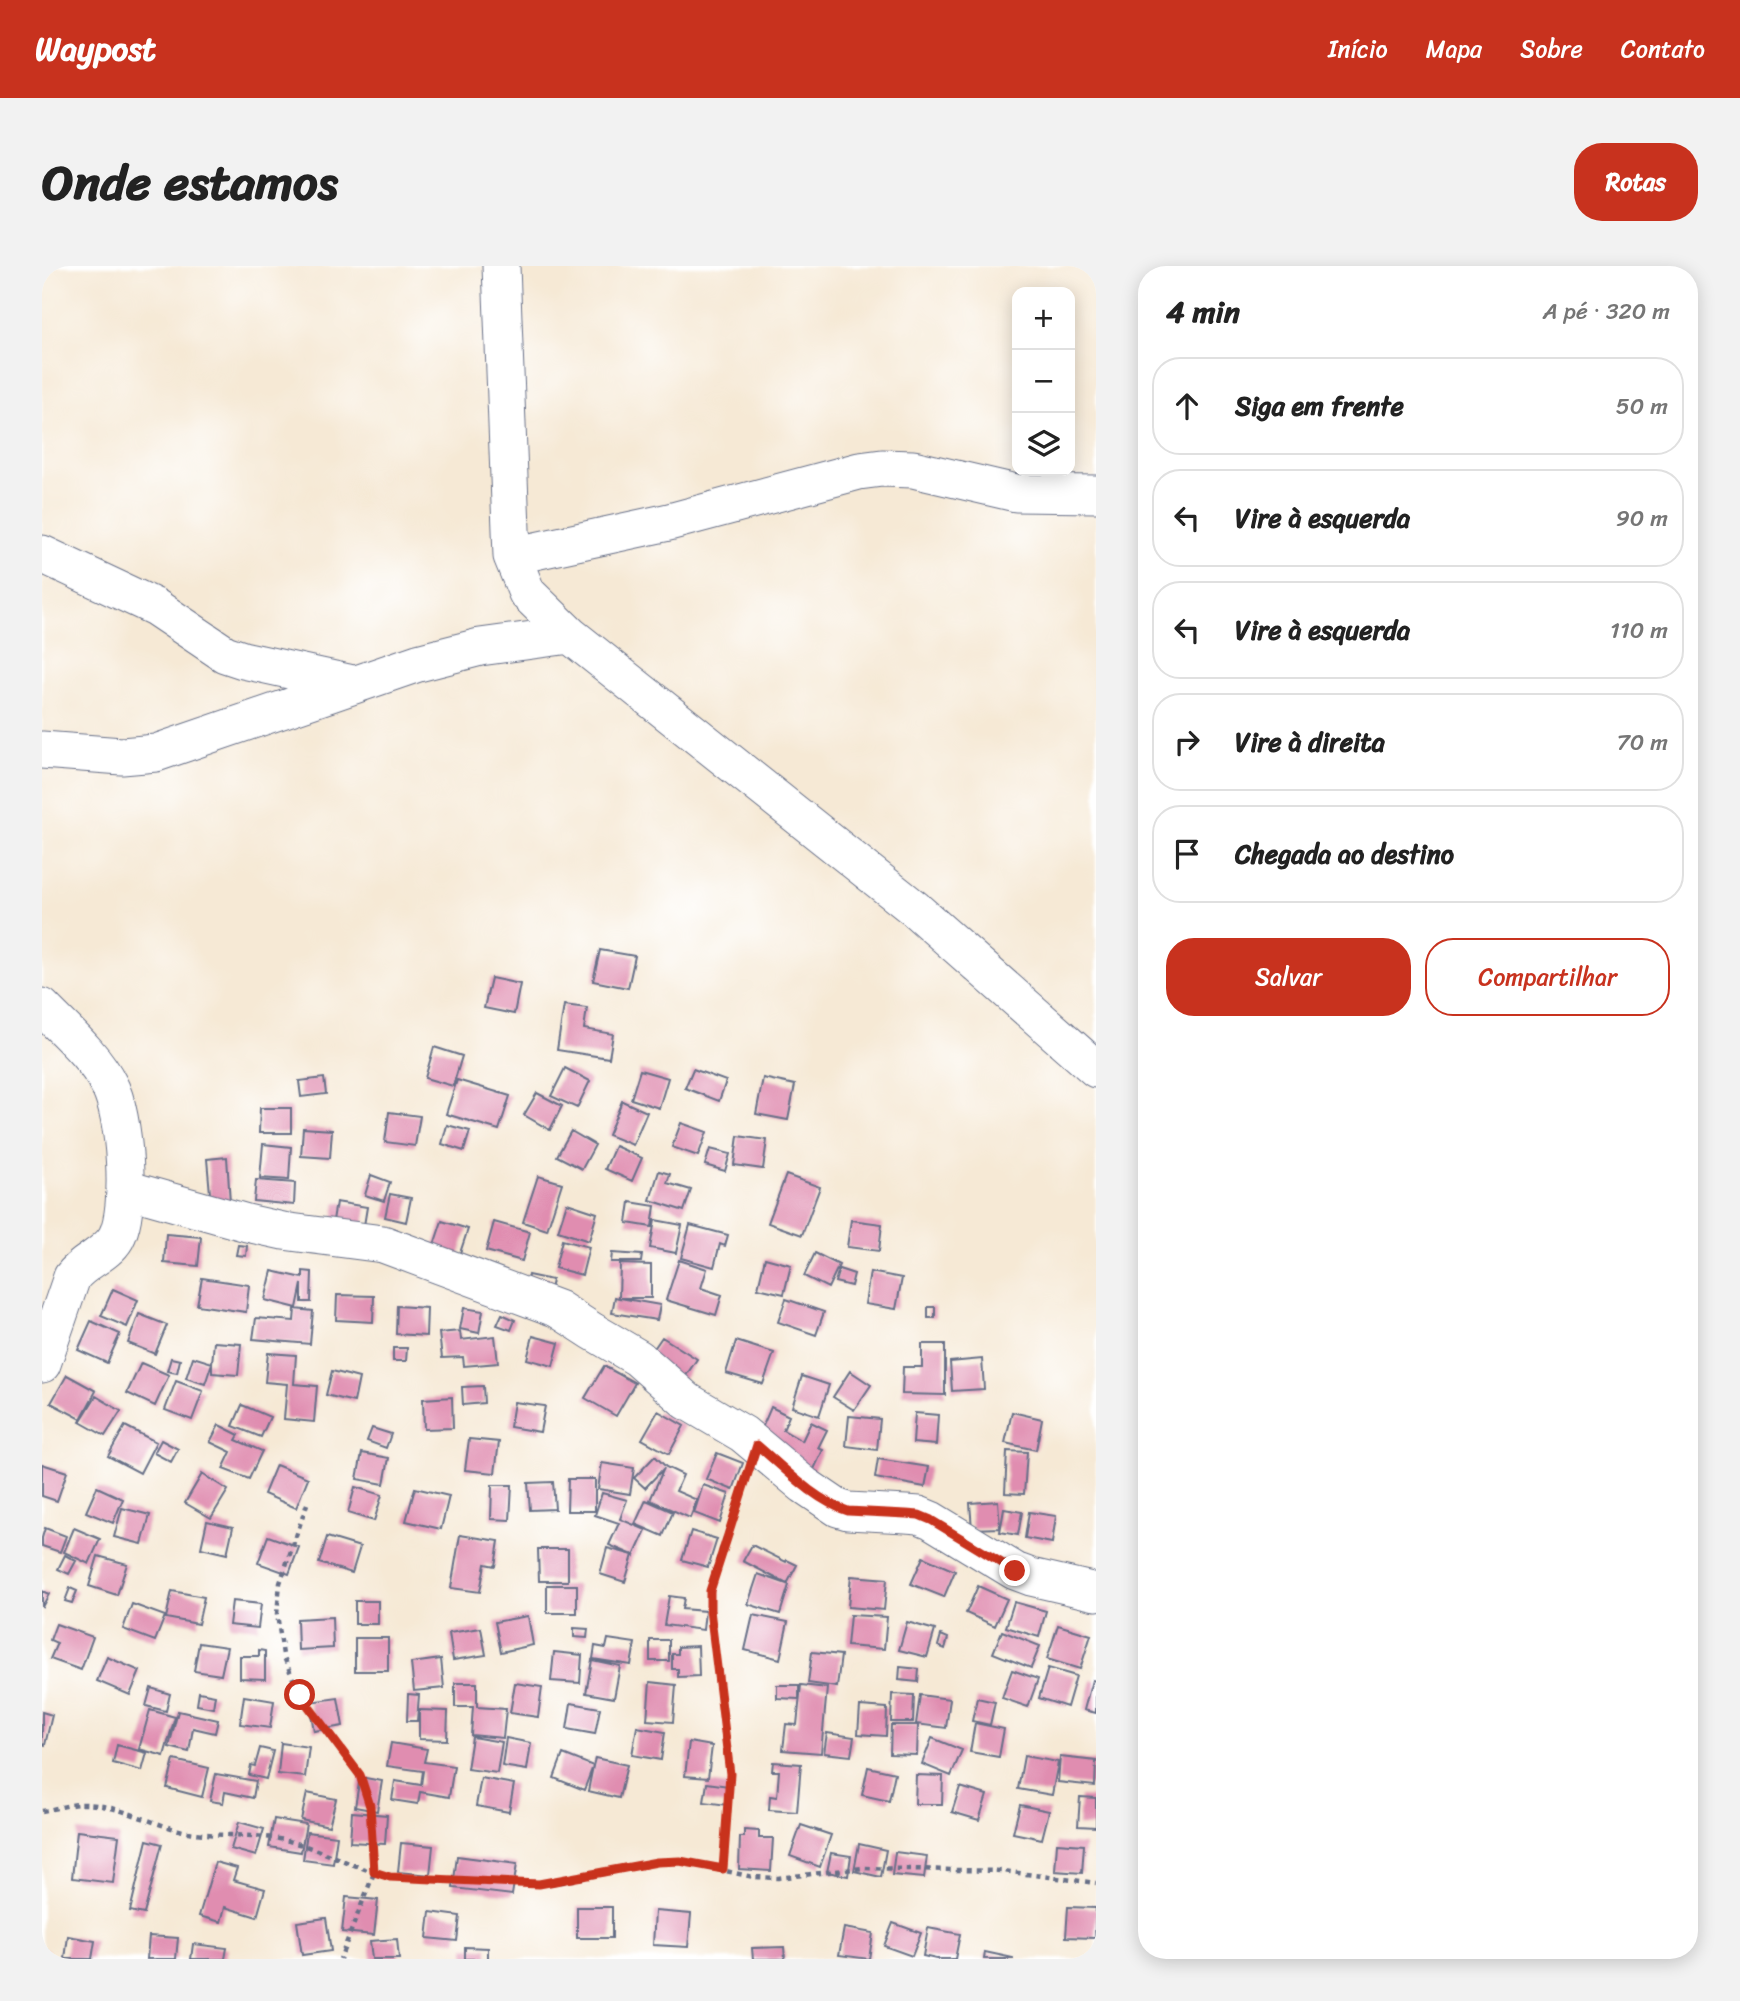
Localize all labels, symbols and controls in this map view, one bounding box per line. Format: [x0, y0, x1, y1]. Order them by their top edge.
text: Waypost [35, 20, 156, 78]
text: Início [1328, 28, 1388, 70]
text: Mapa [1426, 28, 1482, 70]
text: Sobre [1520, 28, 1583, 70]
text: Contato [1621, 28, 1705, 70]
text: Onde estamos [42, 139, 338, 226]
button: Rotas [1574, 143, 1698, 221]
text: 4 min [1166, 285, 1240, 339]
map controls [1012, 287, 1075, 476]
button: + [1012, 287, 1075, 350]
text: A pé · 320 m [1543, 291, 1670, 332]
button: − [1012, 350, 1075, 413]
text: Siga em frente [1235, 383, 1404, 429]
text: 50 m [1616, 386, 1668, 427]
icon: ahead [1168, 387, 1206, 425]
button: layers [1012, 413, 1075, 476]
text: Vire à esquerda [1235, 495, 1410, 541]
text: 90 m [1616, 498, 1668, 539]
icon: left [1168, 499, 1206, 537]
text: Vire à esquerda [1235, 607, 1410, 653]
text: 110 m [1610, 610, 1668, 651]
icon: left [1168, 611, 1206, 649]
text: Vire à direita [1235, 719, 1385, 765]
text: 70 m [1617, 722, 1668, 763]
icon: right [1168, 723, 1206, 761]
text: Chegada ao destino [1235, 831, 1454, 877]
icon: arrive [1168, 835, 1206, 873]
button: Salvar [1166, 938, 1411, 1016]
button: Compartilhar [1425, 938, 1670, 1016]
route end [999, 1555, 1030, 1586]
route start [284, 1679, 315, 1710]

